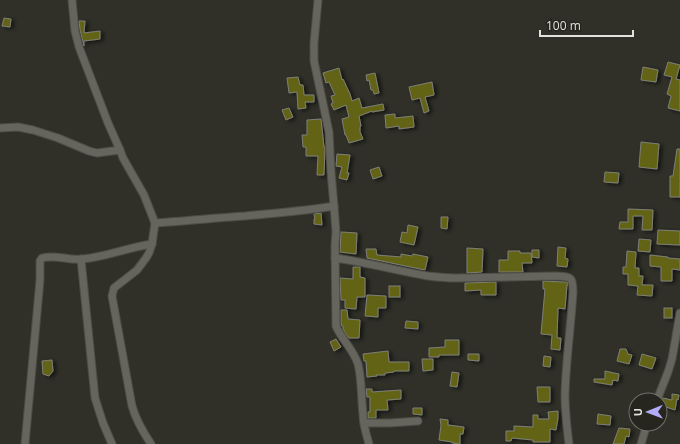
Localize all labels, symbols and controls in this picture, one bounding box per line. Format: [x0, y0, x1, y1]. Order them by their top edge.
scale bar [540, 12, 633, 38]
text: 100 m [546, 17, 581, 34]
north arrow [628, 392, 668, 432]
text: U [630, 408, 645, 416]

